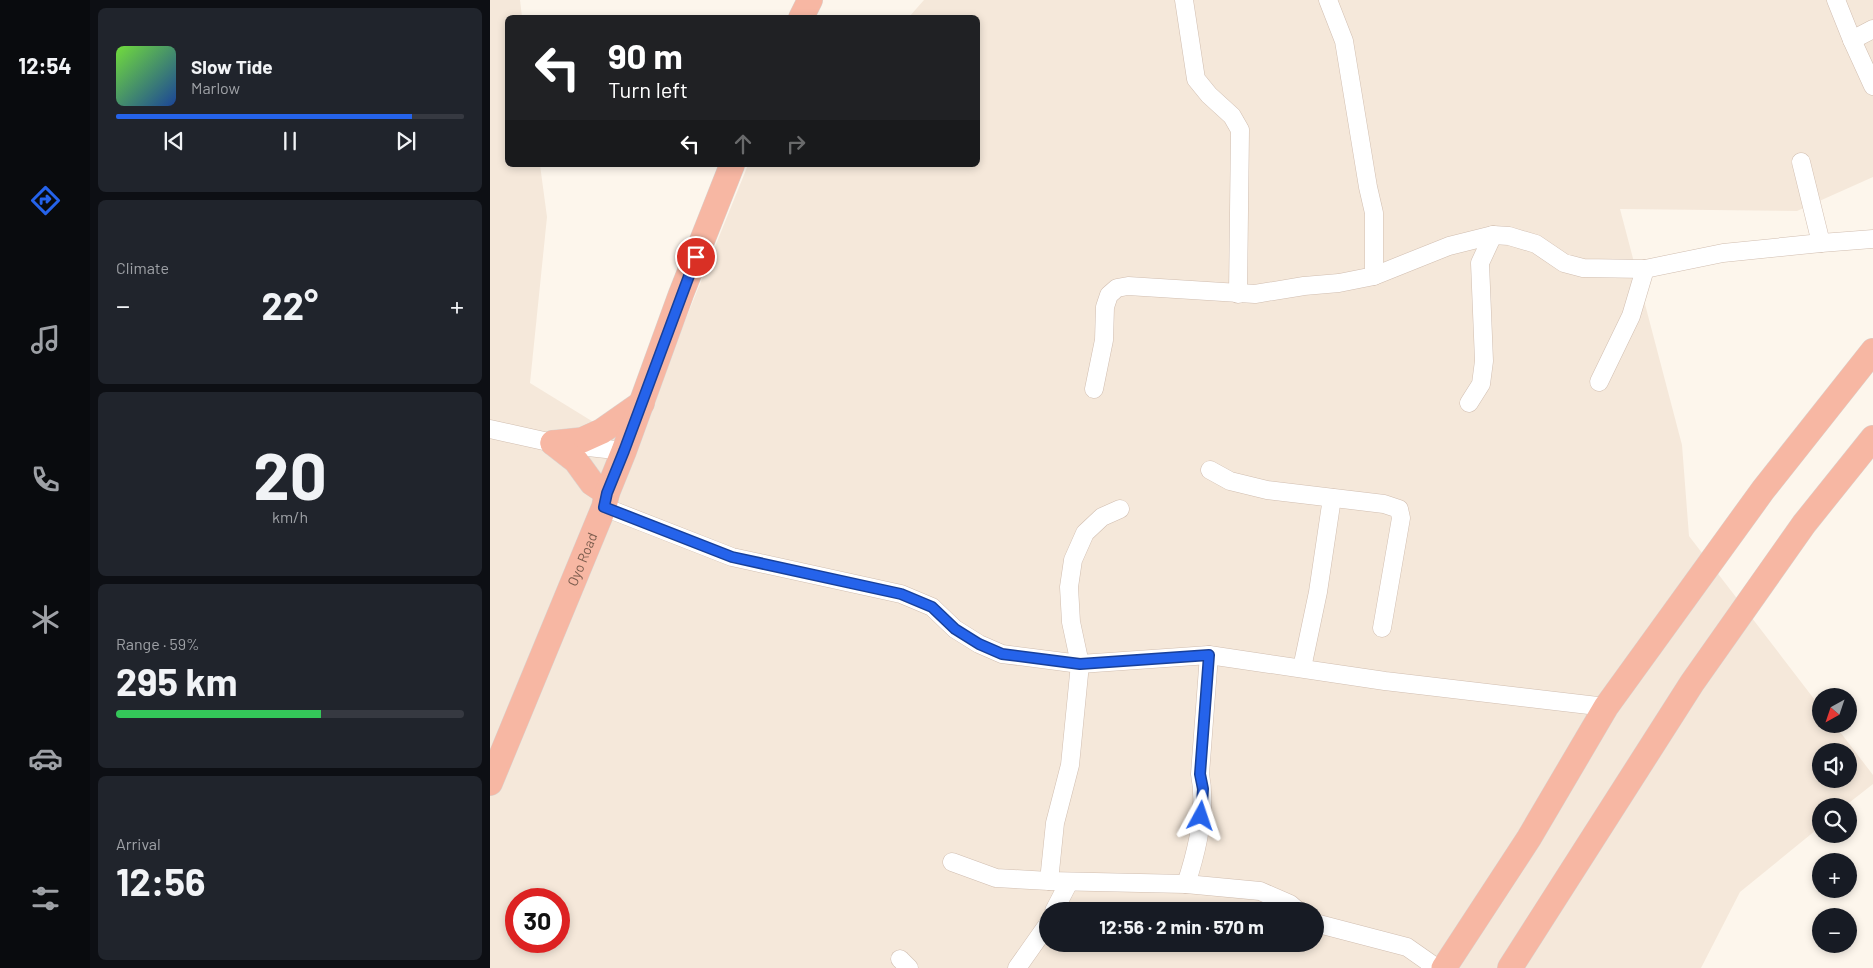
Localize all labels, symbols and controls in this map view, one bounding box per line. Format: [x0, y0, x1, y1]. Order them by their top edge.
text: 90 m [608, 34, 683, 76]
icon: left [525, 35, 590, 100]
text: 12:54 [18, 52, 72, 78]
text: Slow Tide [191, 55, 273, 78]
text: Turn left [608, 76, 688, 102]
text: Marlow [191, 78, 240, 97]
icon: previous [160, 127, 188, 155]
icon: pause [276, 127, 304, 155]
icon: next [392, 127, 420, 155]
icon: left [676, 130, 704, 158]
icon: ahead [729, 130, 757, 158]
icon: right [782, 130, 810, 158]
icon: directions [28, 183, 63, 218]
pin [675, 236, 717, 278]
icon: arrive [682, 243, 710, 271]
text: Climate [116, 258, 169, 277]
text: 22° [262, 282, 318, 328]
text: − [116, 288, 130, 322]
text: + [450, 288, 464, 322]
icon: music [28, 322, 63, 357]
text: 20 [253, 435, 327, 513]
icon: phone [28, 462, 63, 497]
text: km/h [272, 507, 308, 526]
street label: Oyo Road [563, 530, 601, 588]
icon: climate [28, 602, 63, 637]
text: Range · 59% [116, 634, 200, 653]
text: 295 km [116, 658, 238, 704]
north arrow [1812, 688, 1858, 732]
map controls [1812, 688, 1857, 953]
icon: car [28, 741, 63, 776]
button: sound [1812, 743, 1857, 788]
position arrow [1174, 789, 1226, 841]
button: search [1812, 798, 1857, 843]
text: Arrival [116, 834, 161, 853]
button: + [1812, 853, 1857, 898]
text: 12:56 [116, 858, 205, 904]
icon: filters [28, 881, 63, 916]
speed limit sign: 30 [505, 888, 570, 953]
button: − [1812, 908, 1857, 953]
text: 12:56 · 2 min · 570 m [1099, 915, 1264, 938]

